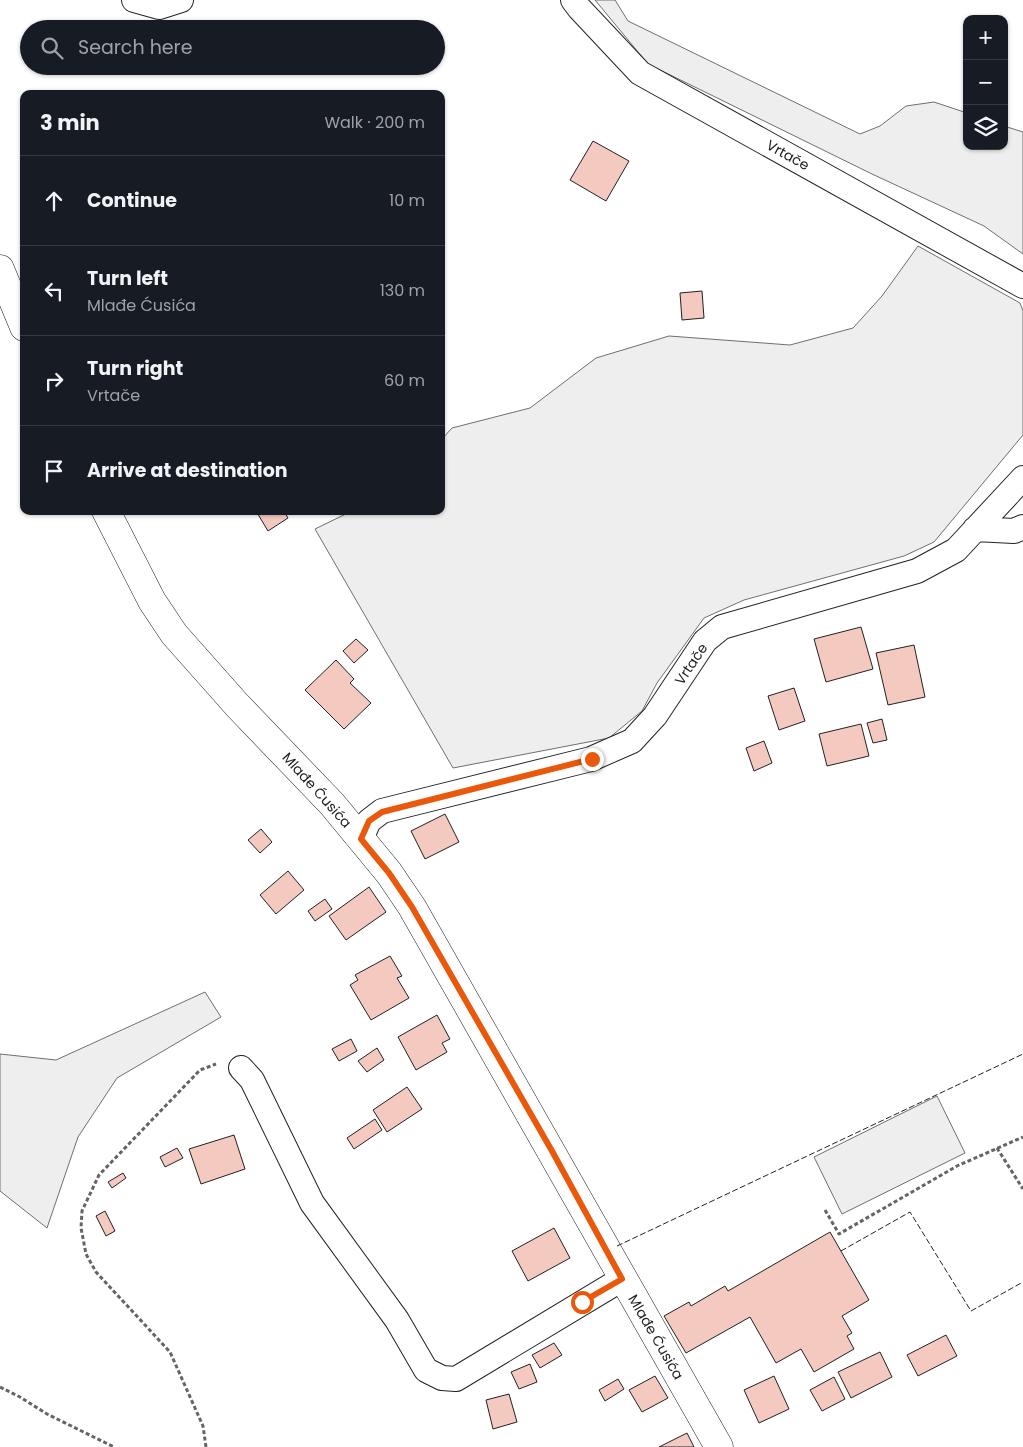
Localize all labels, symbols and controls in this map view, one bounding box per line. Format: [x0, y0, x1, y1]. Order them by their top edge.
map controls [963, 15, 1008, 150]
button: + [963, 15, 1008, 60]
search box [20, 20, 445, 75]
icon: search [38, 34, 66, 62]
text: Search here [78, 34, 192, 61]
button: − [963, 60, 1008, 105]
button: layers [963, 105, 1008, 150]
text: 3 min [40, 108, 100, 137]
text: Walk · 200 m [324, 111, 425, 134]
street label: Vrtače [763, 135, 813, 175]
icon: ahead [40, 187, 68, 215]
text: Continue [87, 187, 177, 214]
text: 10 m [389, 189, 425, 212]
text: Turn left [87, 265, 168, 292]
icon: left [40, 277, 68, 305]
text: 130 m [380, 279, 425, 302]
text: Mlađe Ćusića [87, 294, 196, 317]
text: Turn right [87, 355, 183, 382]
icon: right [40, 367, 68, 395]
text: 60 m [384, 369, 425, 392]
text: Vrtače [87, 384, 140, 407]
icon: arrive [40, 457, 68, 485]
text: Arrive at destination [87, 457, 288, 484]
street label: Vrtače [670, 639, 712, 689]
street label: Mlađe Ćusića [278, 748, 356, 832]
route end [581, 748, 604, 771]
route start [571, 1291, 594, 1314]
street label: Mlađe Ćusića [624, 1291, 688, 1383]

